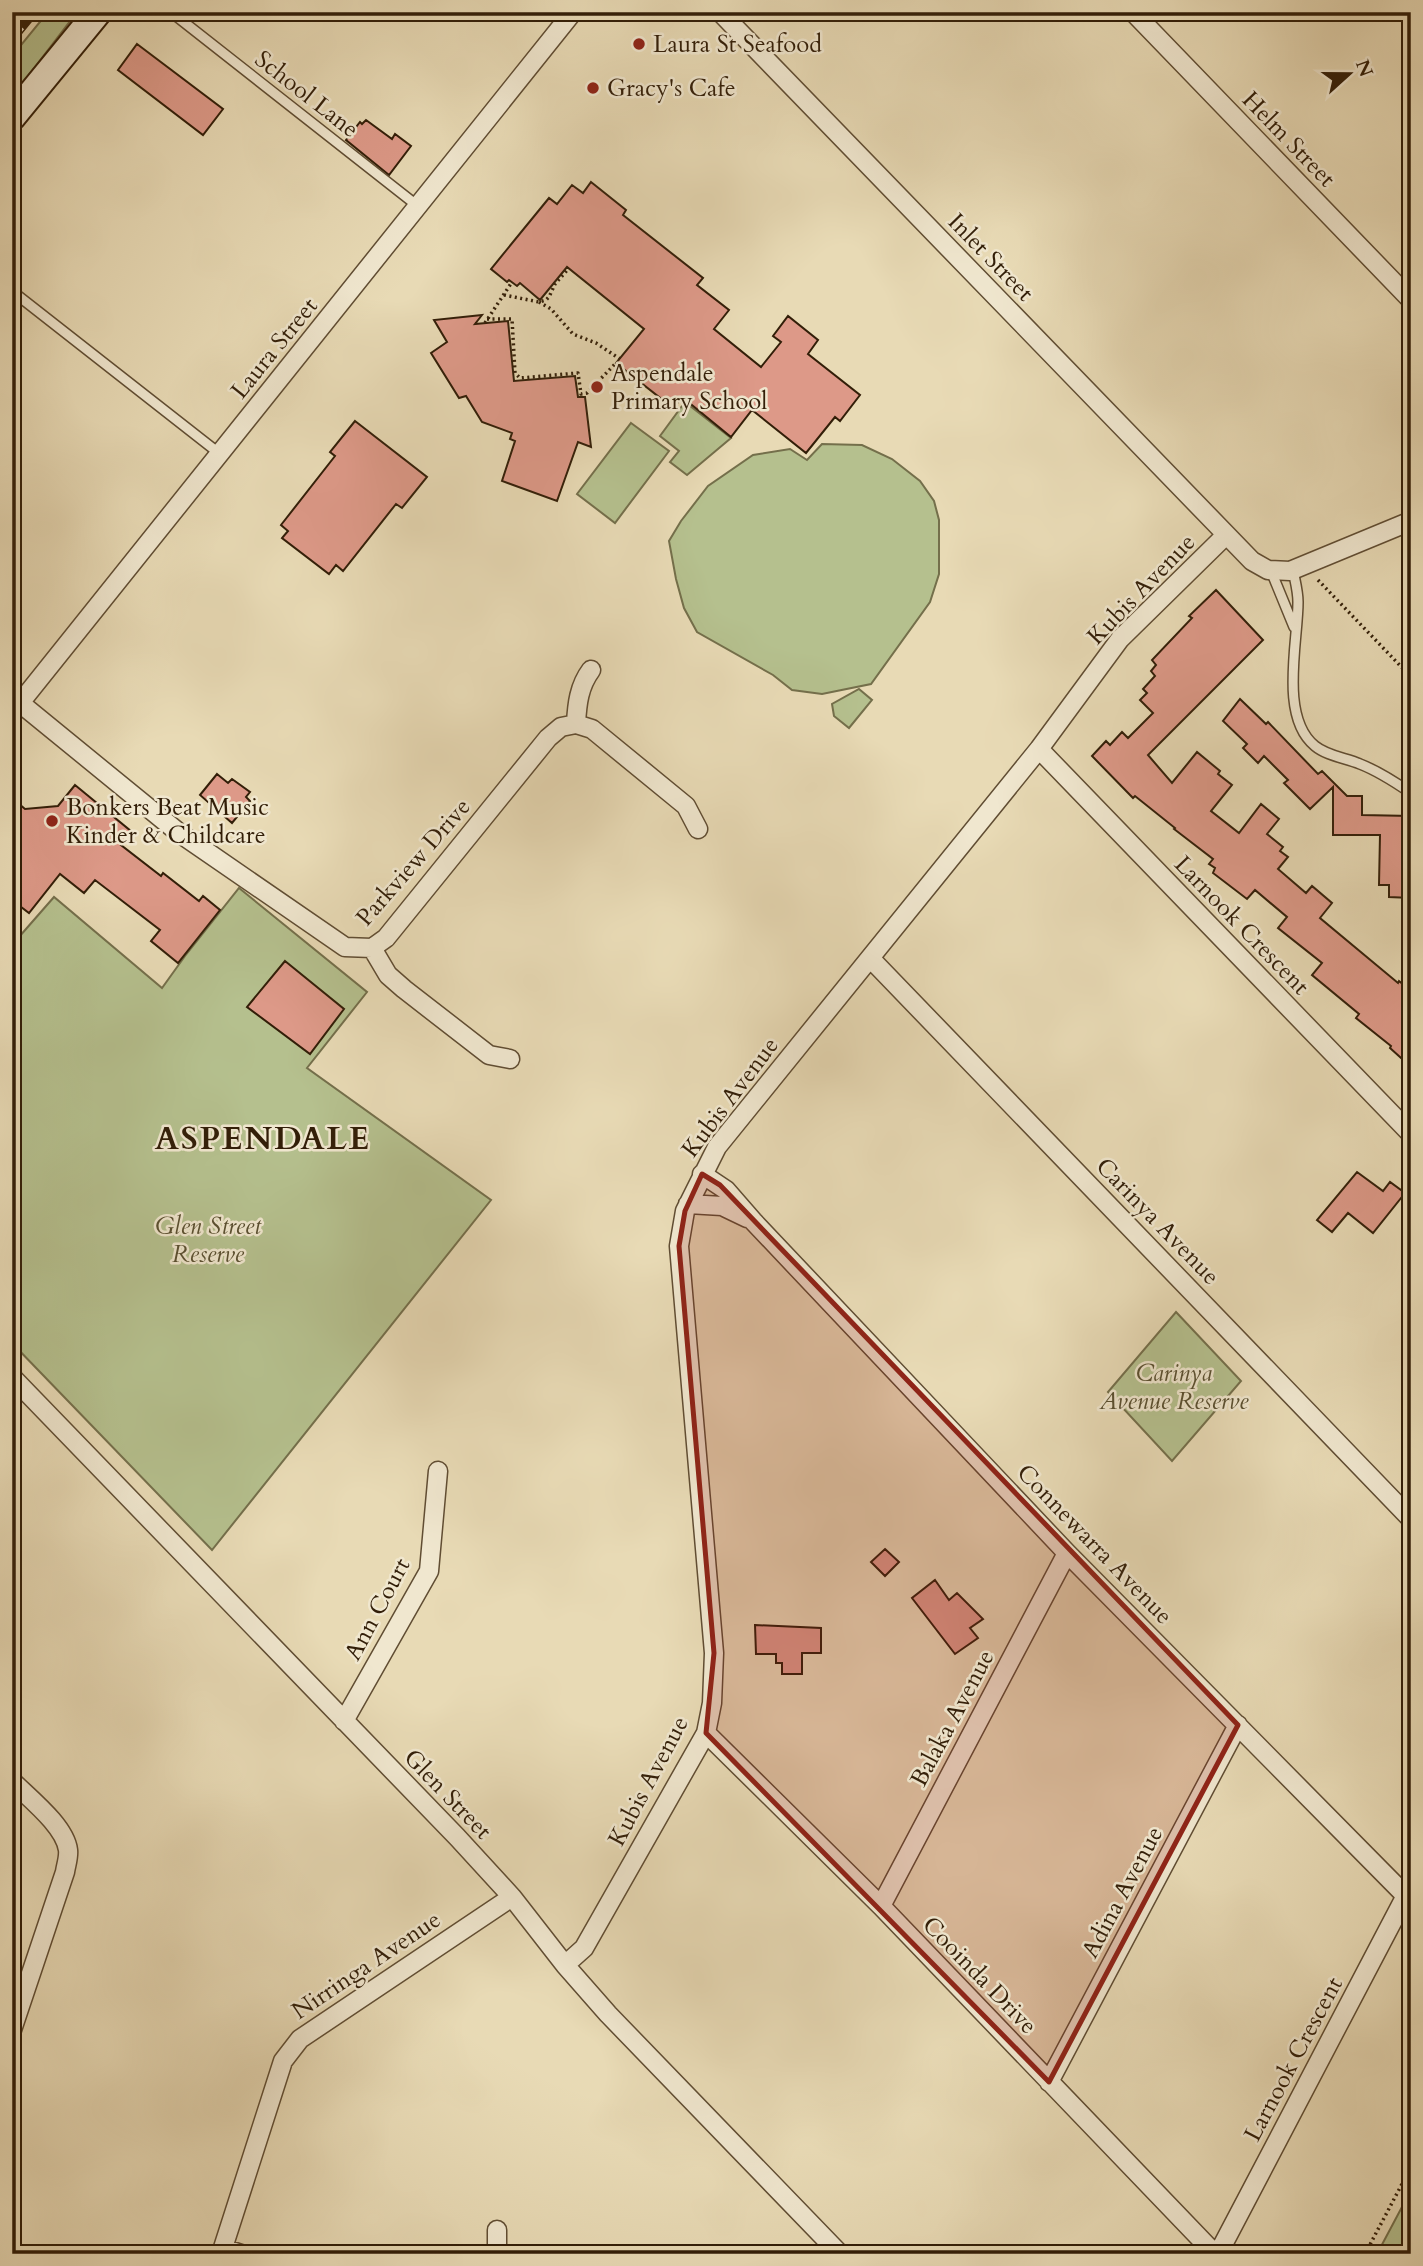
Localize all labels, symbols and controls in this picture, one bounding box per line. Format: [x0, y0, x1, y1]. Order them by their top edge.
place label: Laura St Seafood [653, 28, 822, 61]
marker: Laura St Seafood [631, 36, 647, 52]
north arrow [1314, 38, 1384, 108]
street label: School Lane [248, 43, 366, 146]
text: N [1349, 56, 1379, 81]
place label: Gracy's Cafe [607, 72, 736, 105]
marker: Gracy's Cafe [585, 80, 601, 96]
street label: Helm Street [1235, 84, 1343, 195]
street label: Inlet Street [940, 206, 1041, 309]
street label: Laura Street [223, 290, 326, 406]
place label: Aspendale Primary School [611, 357, 767, 418]
marker: Aspendale Primary School [589, 379, 605, 395]
street label: Kubis Avenue [1080, 526, 1203, 652]
place label: Bonkers Beat Music Kinder & Childcare [66, 791, 269, 852]
street label: Parkview Drive [349, 791, 478, 933]
marker: Bonkers Beat Music Kinder & Childcare [44, 813, 60, 829]
street label: Larnook Crescent [1167, 849, 1317, 1002]
street label: Kubis Avenue [674, 1030, 787, 1164]
district label: ASPENDALE [155, 1117, 371, 1161]
street label: Carinya Avenue [1088, 1150, 1227, 1292]
park label: Glen Street Reserve [155, 1210, 262, 1271]
park label: Carinya Avenue Reserve [1098, 1357, 1249, 1418]
street label: Connewarra Avenue [1009, 1457, 1180, 1632]
street label: Ann Court [337, 1552, 418, 1666]
street label: Balaka Avenue [903, 1644, 1002, 1792]
street label: Kubis Avenue [600, 1710, 697, 1852]
street label: Glen Street [396, 1742, 499, 1847]
street label: Adina Avenue [1074, 1821, 1171, 1964]
street label: Nirringa Avenue [285, 1903, 447, 2028]
street label: Cooinda Drive [915, 1909, 1044, 2042]
street label: Larnook Crescent [1236, 1971, 1351, 2147]

